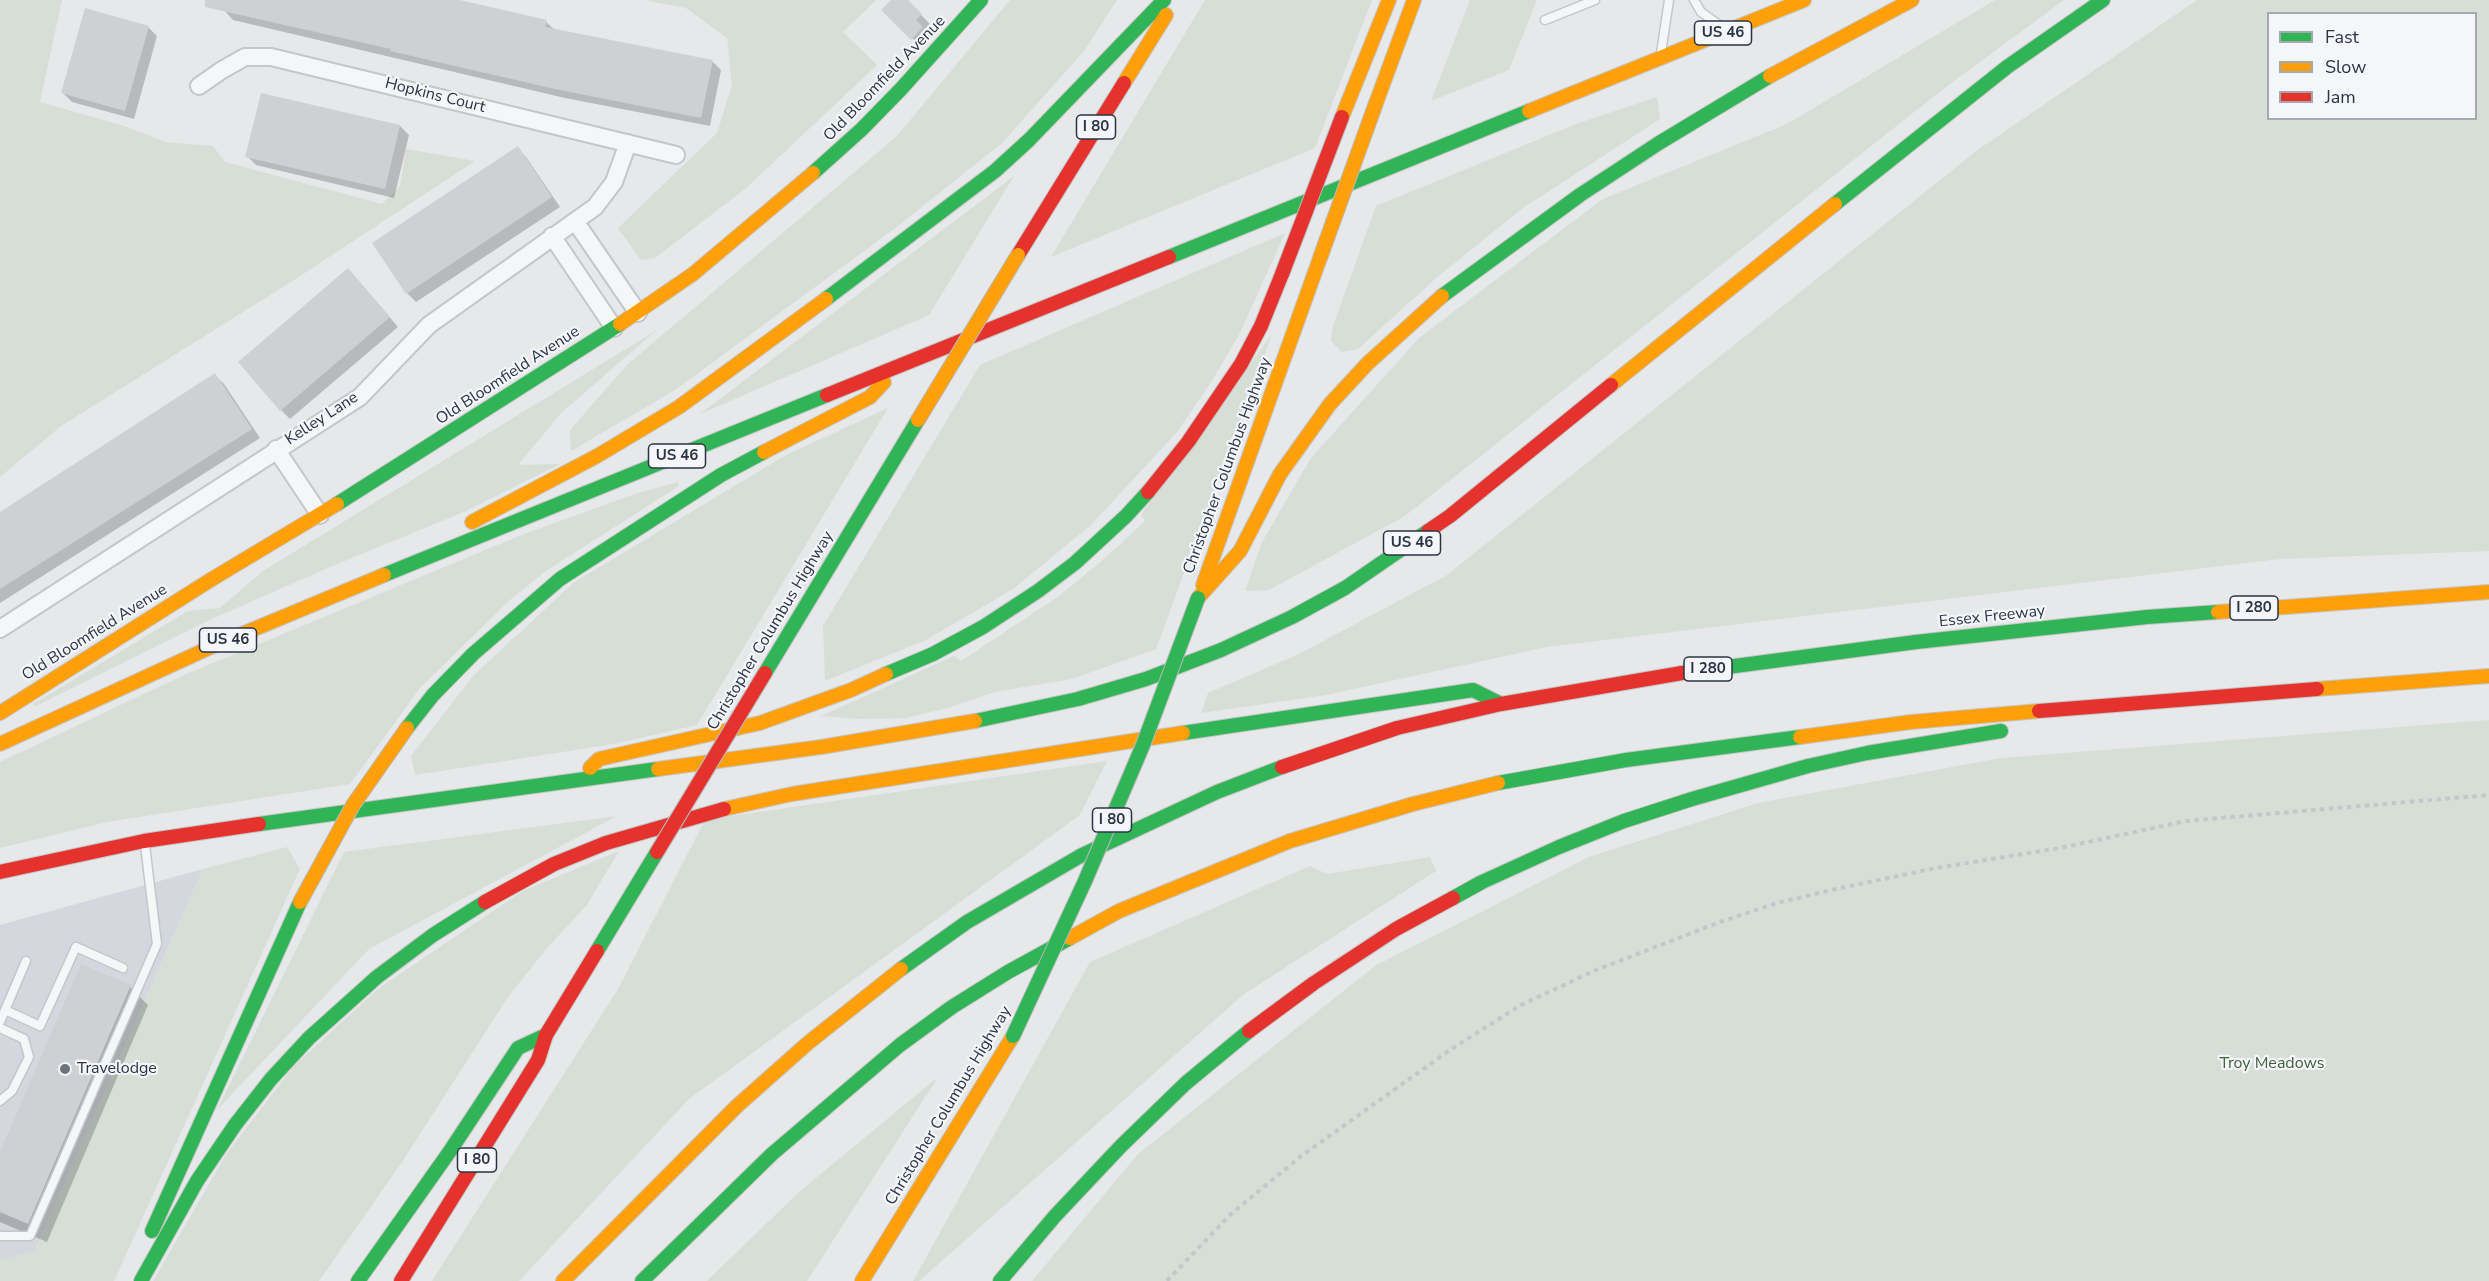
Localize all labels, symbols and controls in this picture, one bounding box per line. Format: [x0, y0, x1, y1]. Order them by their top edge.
street label: Old Bloomfield Avenue [820, 12, 950, 146]
legend [2267, 12, 2477, 120]
road number: US 46 [1694, 21, 1752, 45]
text: Fast [2325, 25, 2359, 49]
text: Slow [2325, 55, 2366, 79]
street label: Hopkins Court [383, 74, 487, 118]
text: Jam [2325, 85, 2356, 109]
road number: I 80 [1076, 115, 1116, 139]
street label: Old Bloomfield Avenue [433, 322, 583, 430]
street label: Christopher Columbus Highway [1180, 355, 1276, 577]
street label: Kelley Lane [282, 388, 362, 450]
road number: US 46 [648, 444, 706, 468]
street label: Christopher Columbus Highway [704, 528, 838, 734]
road number: US 46 [1384, 531, 1440, 555]
street label: Old Bloomfield Avenue [19, 581, 171, 685]
road number: I 280 [2230, 596, 2278, 620]
street label: Essex Freeway [1938, 602, 2046, 632]
road number: US 46 [200, 628, 256, 652]
road number: I 280 [1684, 657, 1732, 681]
road number: I 80 [1092, 808, 1132, 832]
street label: Christopher Columbus Highway [882, 1003, 1016, 1209]
park label: Troy Meadows [2220, 1054, 2324, 1074]
place label: Travelodge [77, 1059, 157, 1079]
marker: Travelodge [58, 1062, 72, 1076]
road number: I 80 [458, 1148, 496, 1172]

